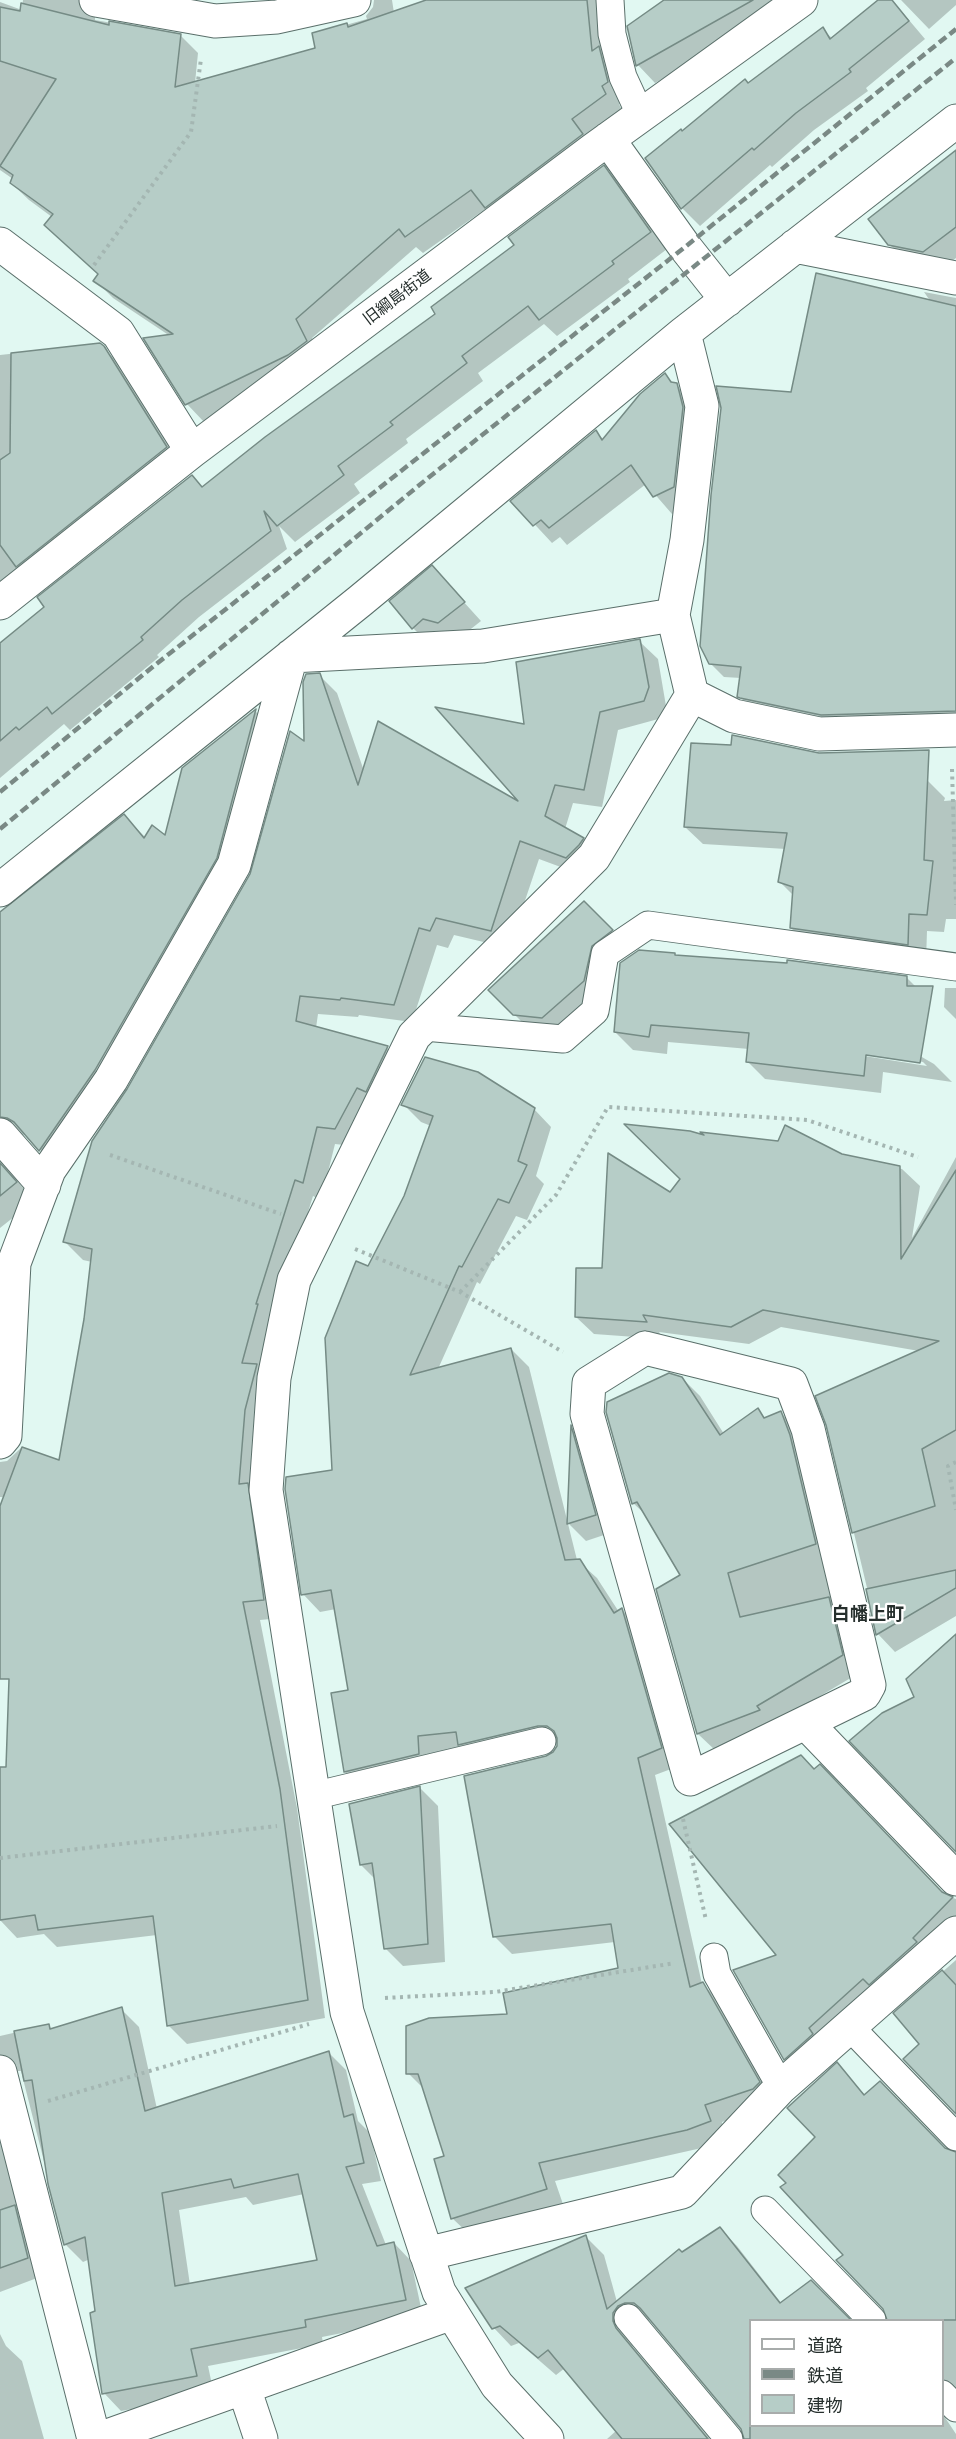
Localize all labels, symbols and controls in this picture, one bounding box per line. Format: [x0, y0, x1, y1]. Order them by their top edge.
street label: 旧綱島街道 [359, 265, 435, 329]
district label: 白幡上町 [832, 1603, 904, 1625]
legend [749, 2319, 944, 2427]
text: 道路 [807, 2334, 843, 2356]
text: 鉄道 [807, 2364, 843, 2386]
text: 建物 [807, 2394, 843, 2416]

